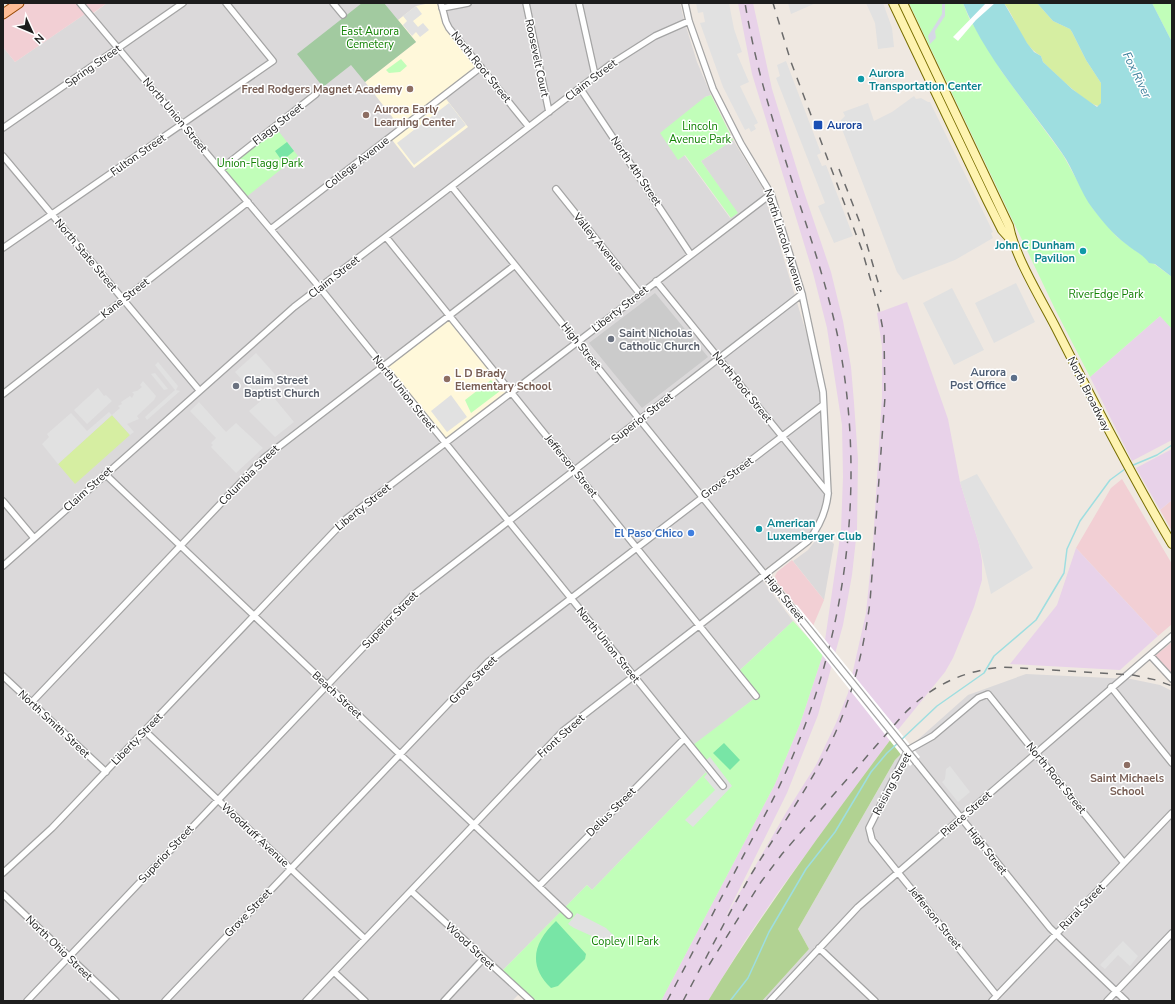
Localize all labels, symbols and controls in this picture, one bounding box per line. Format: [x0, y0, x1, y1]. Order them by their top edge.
north arrow [12, 12, 52, 52]
street label: Roosevelt Court [521, 18, 553, 98]
park label: East Aurora Cemetery [341, 24, 399, 52]
street label: North Root Street [448, 28, 514, 106]
text: N [31, 30, 47, 47]
street label: Spring Street [62, 41, 124, 91]
water label: Fox River [1119, 49, 1155, 102]
street label: Claim Street [562, 55, 620, 104]
place label: Aurora Transportation Center [869, 66, 982, 94]
street label: North Union Street [139, 74, 211, 156]
marker: Aurora Transportation Center [856, 74, 866, 84]
place label: Fred Rodgers Magnet Academy [242, 82, 402, 97]
marker: Fred Rodgers Magnet Academy [405, 84, 415, 94]
street label: Flagg Street [249, 99, 307, 149]
place label: Aurora Early Learning Center [374, 102, 456, 130]
marker: Aurora Early Learning Center [361, 110, 371, 120]
place label: Aurora [827, 118, 862, 133]
park label: Lincoln Avenue Park [669, 119, 732, 147]
marker: Aurora [812, 119, 824, 131]
street label: Fulton Street [107, 130, 169, 180]
street label: College Avenue [322, 133, 392, 193]
street label: North 4th Street [607, 133, 665, 209]
park label: Union-Flagg Park [217, 156, 304, 171]
street label: North Lincoln Avenue [760, 187, 808, 293]
street label: Valley Avenue [569, 209, 626, 274]
street label: North State Street [51, 216, 121, 295]
place label: John C Dunham Pavilion [994, 238, 1075, 266]
marker: John C Dunham Pavilion [1078, 246, 1088, 256]
street label: Claim Street [305, 252, 363, 302]
street label: Kane Street [98, 274, 152, 322]
street label: Liberty Street [589, 282, 651, 336]
park label: RiverEdge Park [1068, 287, 1144, 302]
street label: High Street [557, 319, 605, 373]
place label: Saint Nicholas Catholic Church [619, 326, 700, 354]
marker: Saint Nicholas Catholic Church [606, 334, 616, 344]
street label: North Root Street [709, 348, 775, 426]
street label: North Union Street [369, 352, 439, 434]
street label: North Broadway [1064, 354, 1114, 434]
place label: Aurora Post Office [950, 365, 1006, 393]
place label: L D Brady Elementary School [455, 366, 552, 394]
place label: Claim Street Baptist Church [244, 373, 320, 401]
marker: Aurora Post Office [1009, 373, 1019, 383]
marker: L D Brady Elementary School [442, 374, 452, 384]
marker: Claim Street Baptist Church [231, 381, 241, 391]
street label: Superior Street [608, 389, 676, 447]
street label: Jefferson Street [540, 431, 601, 501]
street label: Columbia Street [216, 441, 283, 508]
street label: Grove Street [698, 453, 756, 503]
street label: Claim Street [60, 463, 116, 515]
street label: Liberty Street [332, 480, 394, 534]
place label: American Luxemberger Club [767, 516, 862, 544]
marker: American Luxemberger Club [754, 524, 764, 534]
place label: El Paso Chico [614, 526, 683, 541]
marker: El Paso Chico [686, 528, 696, 538]
street label: High Street [760, 571, 808, 625]
street label: Superior Street [359, 588, 421, 652]
street label: North Union Street [573, 604, 643, 686]
street label: Grove Street [446, 653, 500, 707]
street label: Beach Street [309, 668, 365, 722]
street label: North Smith Street [15, 687, 93, 761]
street label: Liberty Street [108, 709, 166, 768]
street label: Front Street [534, 711, 588, 761]
street label: North Root Street [1023, 739, 1089, 817]
street label: Reising Street [869, 750, 915, 818]
marker: Saint Michaels School [1122, 760, 1132, 770]
place label: Saint Michaels School [1090, 771, 1164, 799]
street label: Delius Street [583, 784, 639, 840]
street label: Pierce Street [937, 788, 995, 840]
street label: Woodruff Avenue [218, 800, 292, 870]
street label: Superior Street [135, 822, 197, 886]
street label: High Street [963, 824, 1011, 878]
street label: Rural Street [1056, 880, 1108, 934]
street label: Jefferson Street [904, 883, 965, 953]
street label: Grove Street [221, 885, 275, 941]
street label: North Ohio Street [22, 912, 96, 984]
street label: Wood Street [442, 919, 498, 973]
park label: Copley II Park [591, 934, 659, 949]

